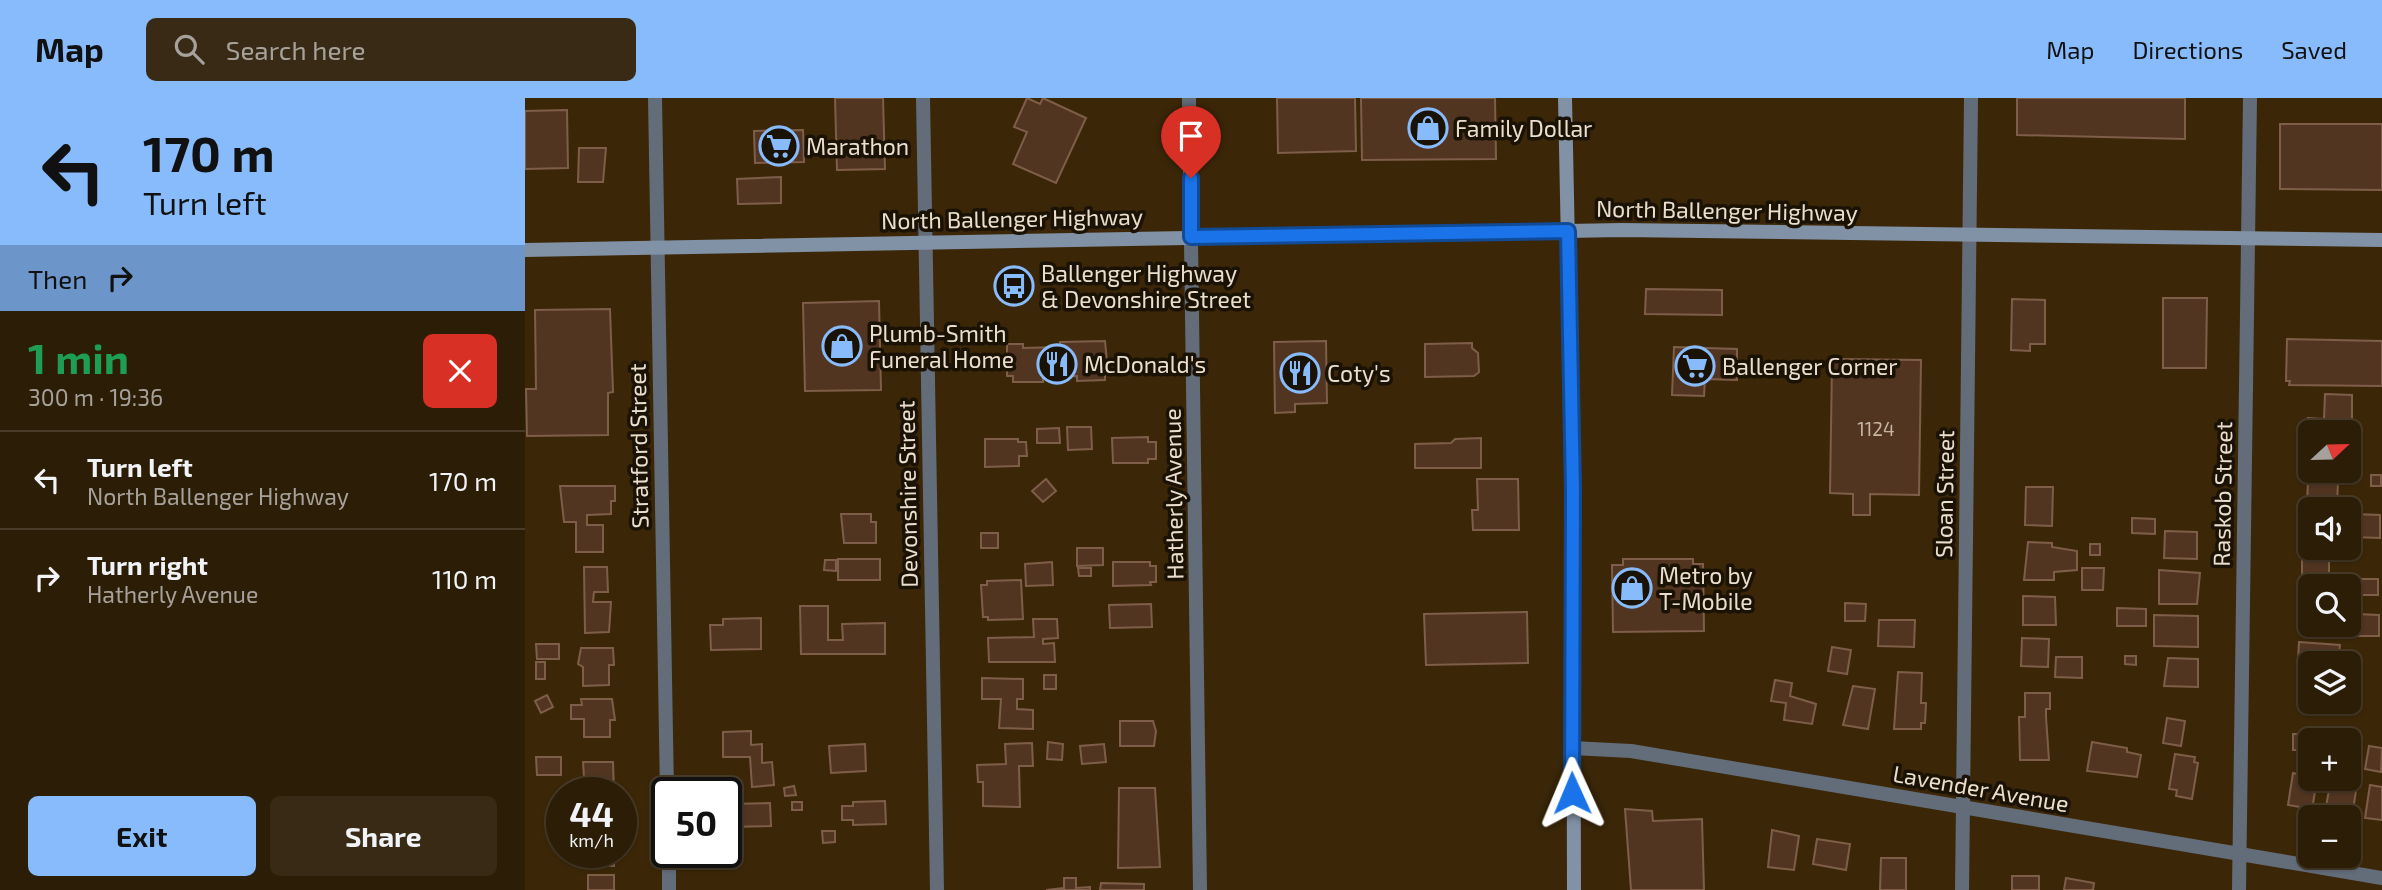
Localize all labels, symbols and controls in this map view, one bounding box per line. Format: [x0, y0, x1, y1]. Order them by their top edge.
search box [146, 18, 636, 81]
text: Map [35, 29, 104, 69]
icon: search [170, 30, 208, 68]
text: Search here [226, 34, 365, 65]
text: Map [2046, 35, 2094, 64]
text: Directions [2132, 35, 2243, 64]
text: Saved [2281, 35, 2347, 64]
pin [1161, 106, 1221, 178]
shop icon: Family Dollar [1407, 107, 1449, 149]
place label: Family Dollar [1455, 114, 1592, 142]
icon: arrive [1172, 117, 1210, 155]
text: 170 m [143, 123, 275, 182]
supermarket icon: Marathon [758, 125, 800, 167]
icon: left [28, 126, 119, 217]
place label: Marathon [806, 132, 909, 160]
text: Turn left [143, 183, 267, 221]
street label: North Ballenger Highway [1596, 194, 1858, 226]
street label: North Ballenger Highway [881, 202, 1143, 234]
icon: right [101, 259, 139, 297]
place label: Ballenger Highway & Devonshire Street [1041, 259, 1251, 313]
text: Then [28, 263, 87, 294]
bus stop icon: Ballenger Highway & Devonshire Street [993, 265, 1035, 307]
place label: Plumb-Smith Funeral Home [869, 319, 1014, 373]
shop icon: Plumb-Smith Funeral Home [821, 325, 863, 367]
text: 1 min [28, 332, 129, 382]
button: close [423, 334, 497, 408]
restaurant icon: McDonald's [1036, 343, 1078, 385]
supermarket icon: Ballenger Corner [1674, 345, 1716, 387]
place label: McDonald's [1084, 350, 1206, 378]
restaurant icon: Coty's [1279, 352, 1321, 394]
place label: Ballenger Corner [1722, 352, 1898, 380]
place label: Coty's [1327, 359, 1391, 387]
street label: Stratford Street [623, 363, 653, 529]
text: 300 m · 19:36 [28, 383, 163, 411]
street label: Devonshire Street [891, 400, 923, 588]
street label: Hatherly Avenue [1158, 408, 1188, 580]
house number: 1124 [1857, 417, 1895, 440]
north arrow [2298, 420, 2361, 483]
map controls [2298, 420, 2361, 868]
street label: Raskob Street [2207, 421, 2237, 567]
street label: Sloan Street [1929, 430, 1959, 558]
text: Turn left [87, 451, 193, 482]
icon: left [28, 461, 66, 499]
text: 170 m [429, 465, 497, 496]
text: North Ballenger Highway [87, 482, 349, 510]
button: sound [2298, 497, 2361, 560]
text: Turn right [87, 549, 208, 580]
icon: right [28, 559, 66, 597]
place label: Metro by T-Mobile [1659, 561, 1753, 615]
text: 110 m [432, 563, 497, 594]
shop icon: Metro by T-Mobile [1611, 567, 1653, 609]
button: search [2298, 574, 2361, 637]
text: Hatherly Avenue [87, 580, 258, 608]
button: layers [2298, 651, 2361, 714]
button: + [2298, 728, 2361, 791]
position arrow [1535, 756, 1609, 830]
street label: Lavender Avenue [1891, 759, 2071, 817]
speed limit sign: 50 [651, 777, 742, 868]
text: 44 [569, 792, 614, 834]
button: Exit [28, 796, 256, 876]
button: Share [270, 796, 497, 876]
button: − [2298, 805, 2361, 868]
text: km/h [569, 829, 614, 851]

